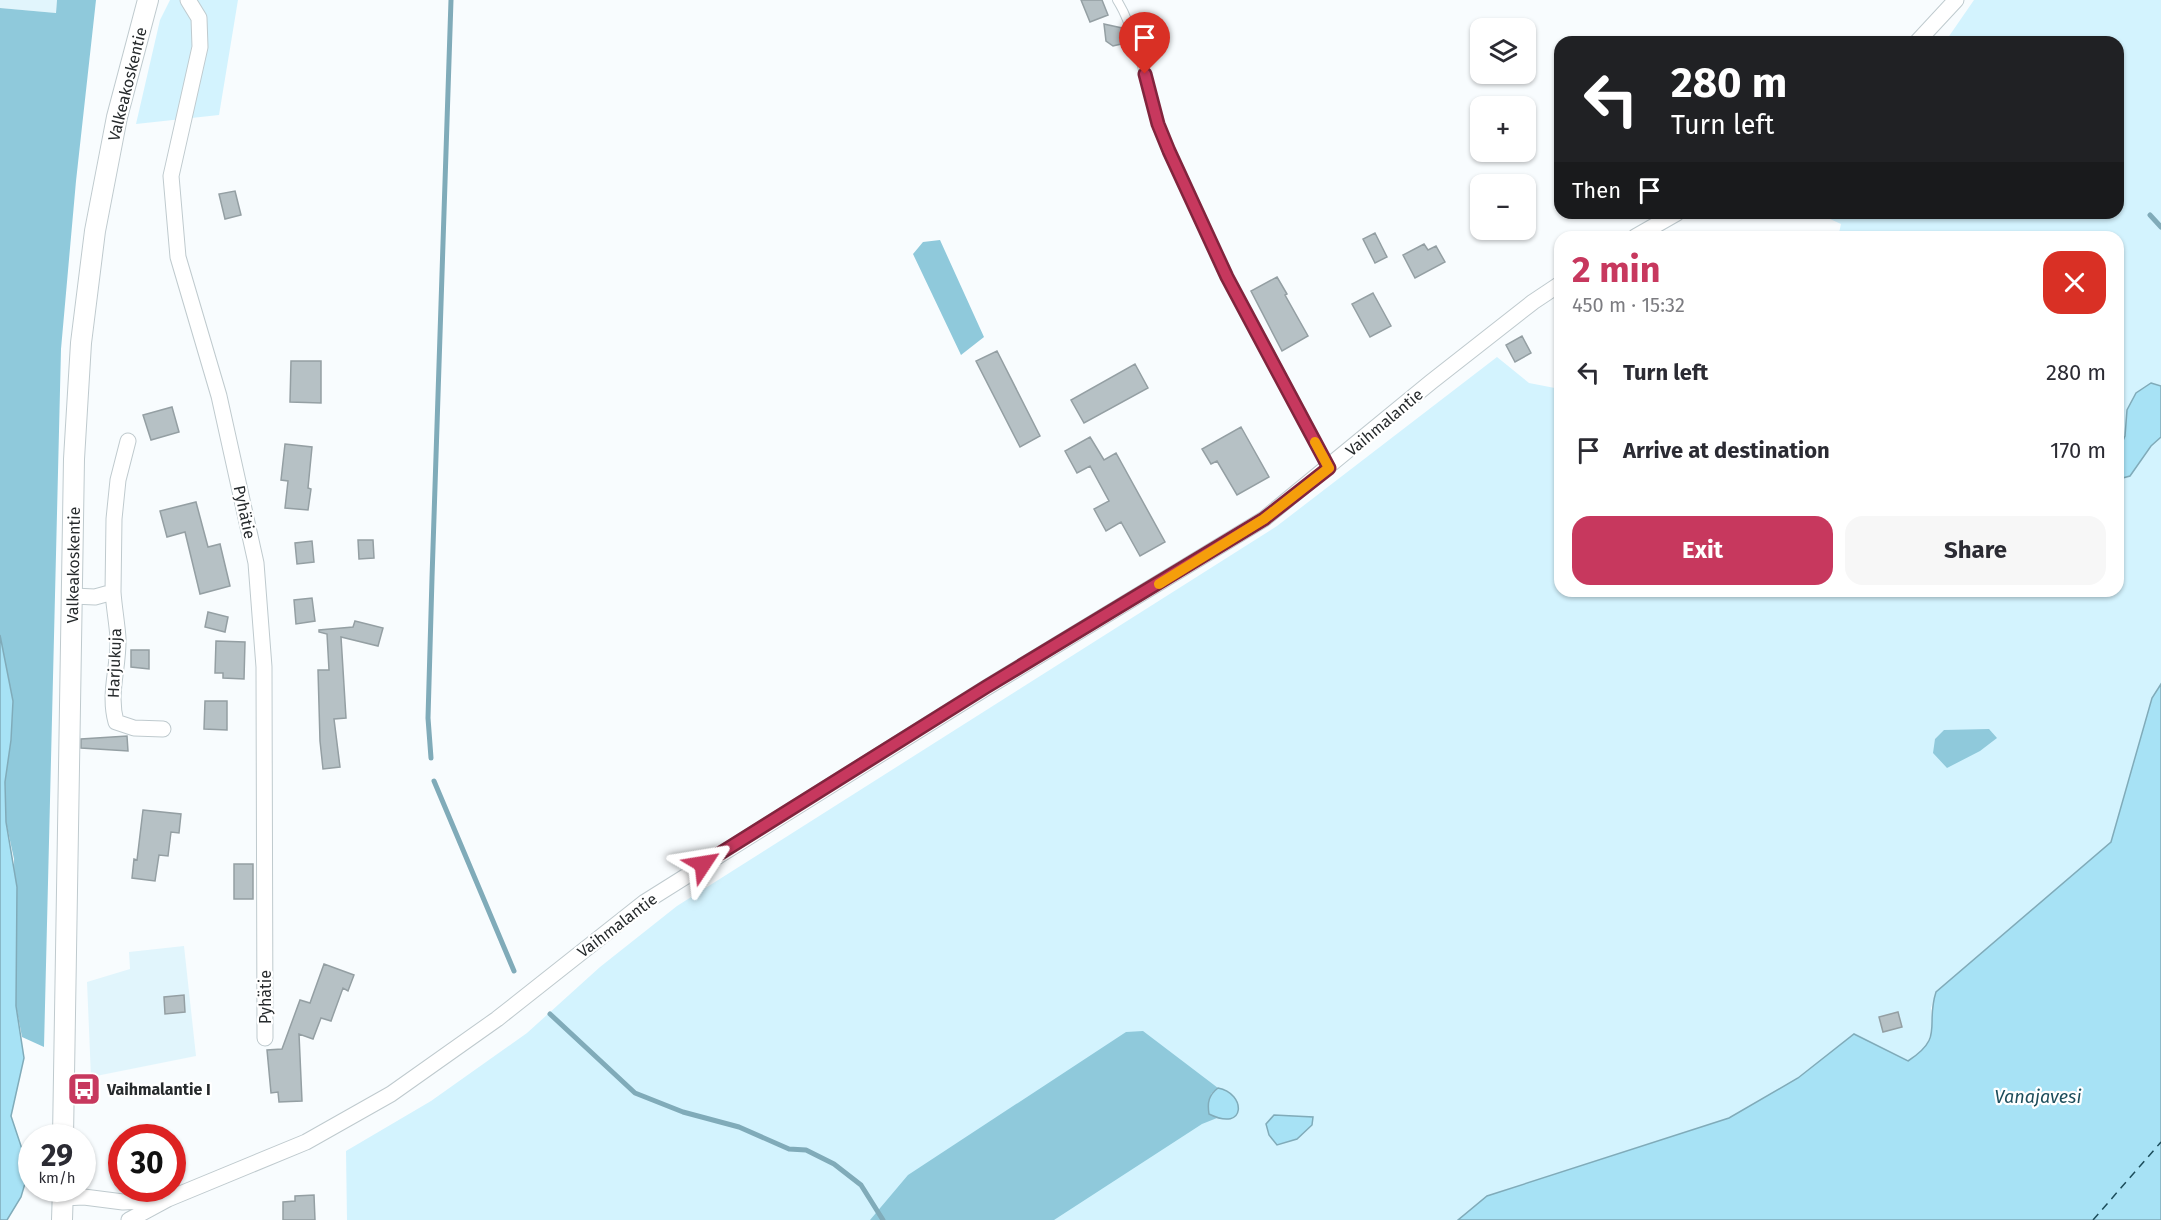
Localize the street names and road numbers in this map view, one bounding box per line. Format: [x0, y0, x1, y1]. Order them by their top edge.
street label: Valkeakoskentie [104, 25, 151, 143]
street label: Vaihmalantie [1342, 385, 1427, 460]
street label: Pyhätie [230, 484, 259, 541]
street label: Valkeakoskentie [63, 506, 84, 624]
street label: Harjukuja [104, 628, 125, 698]
street label: Vaihmalantie [574, 889, 661, 962]
street label: Pyhätie [256, 970, 275, 1024]

